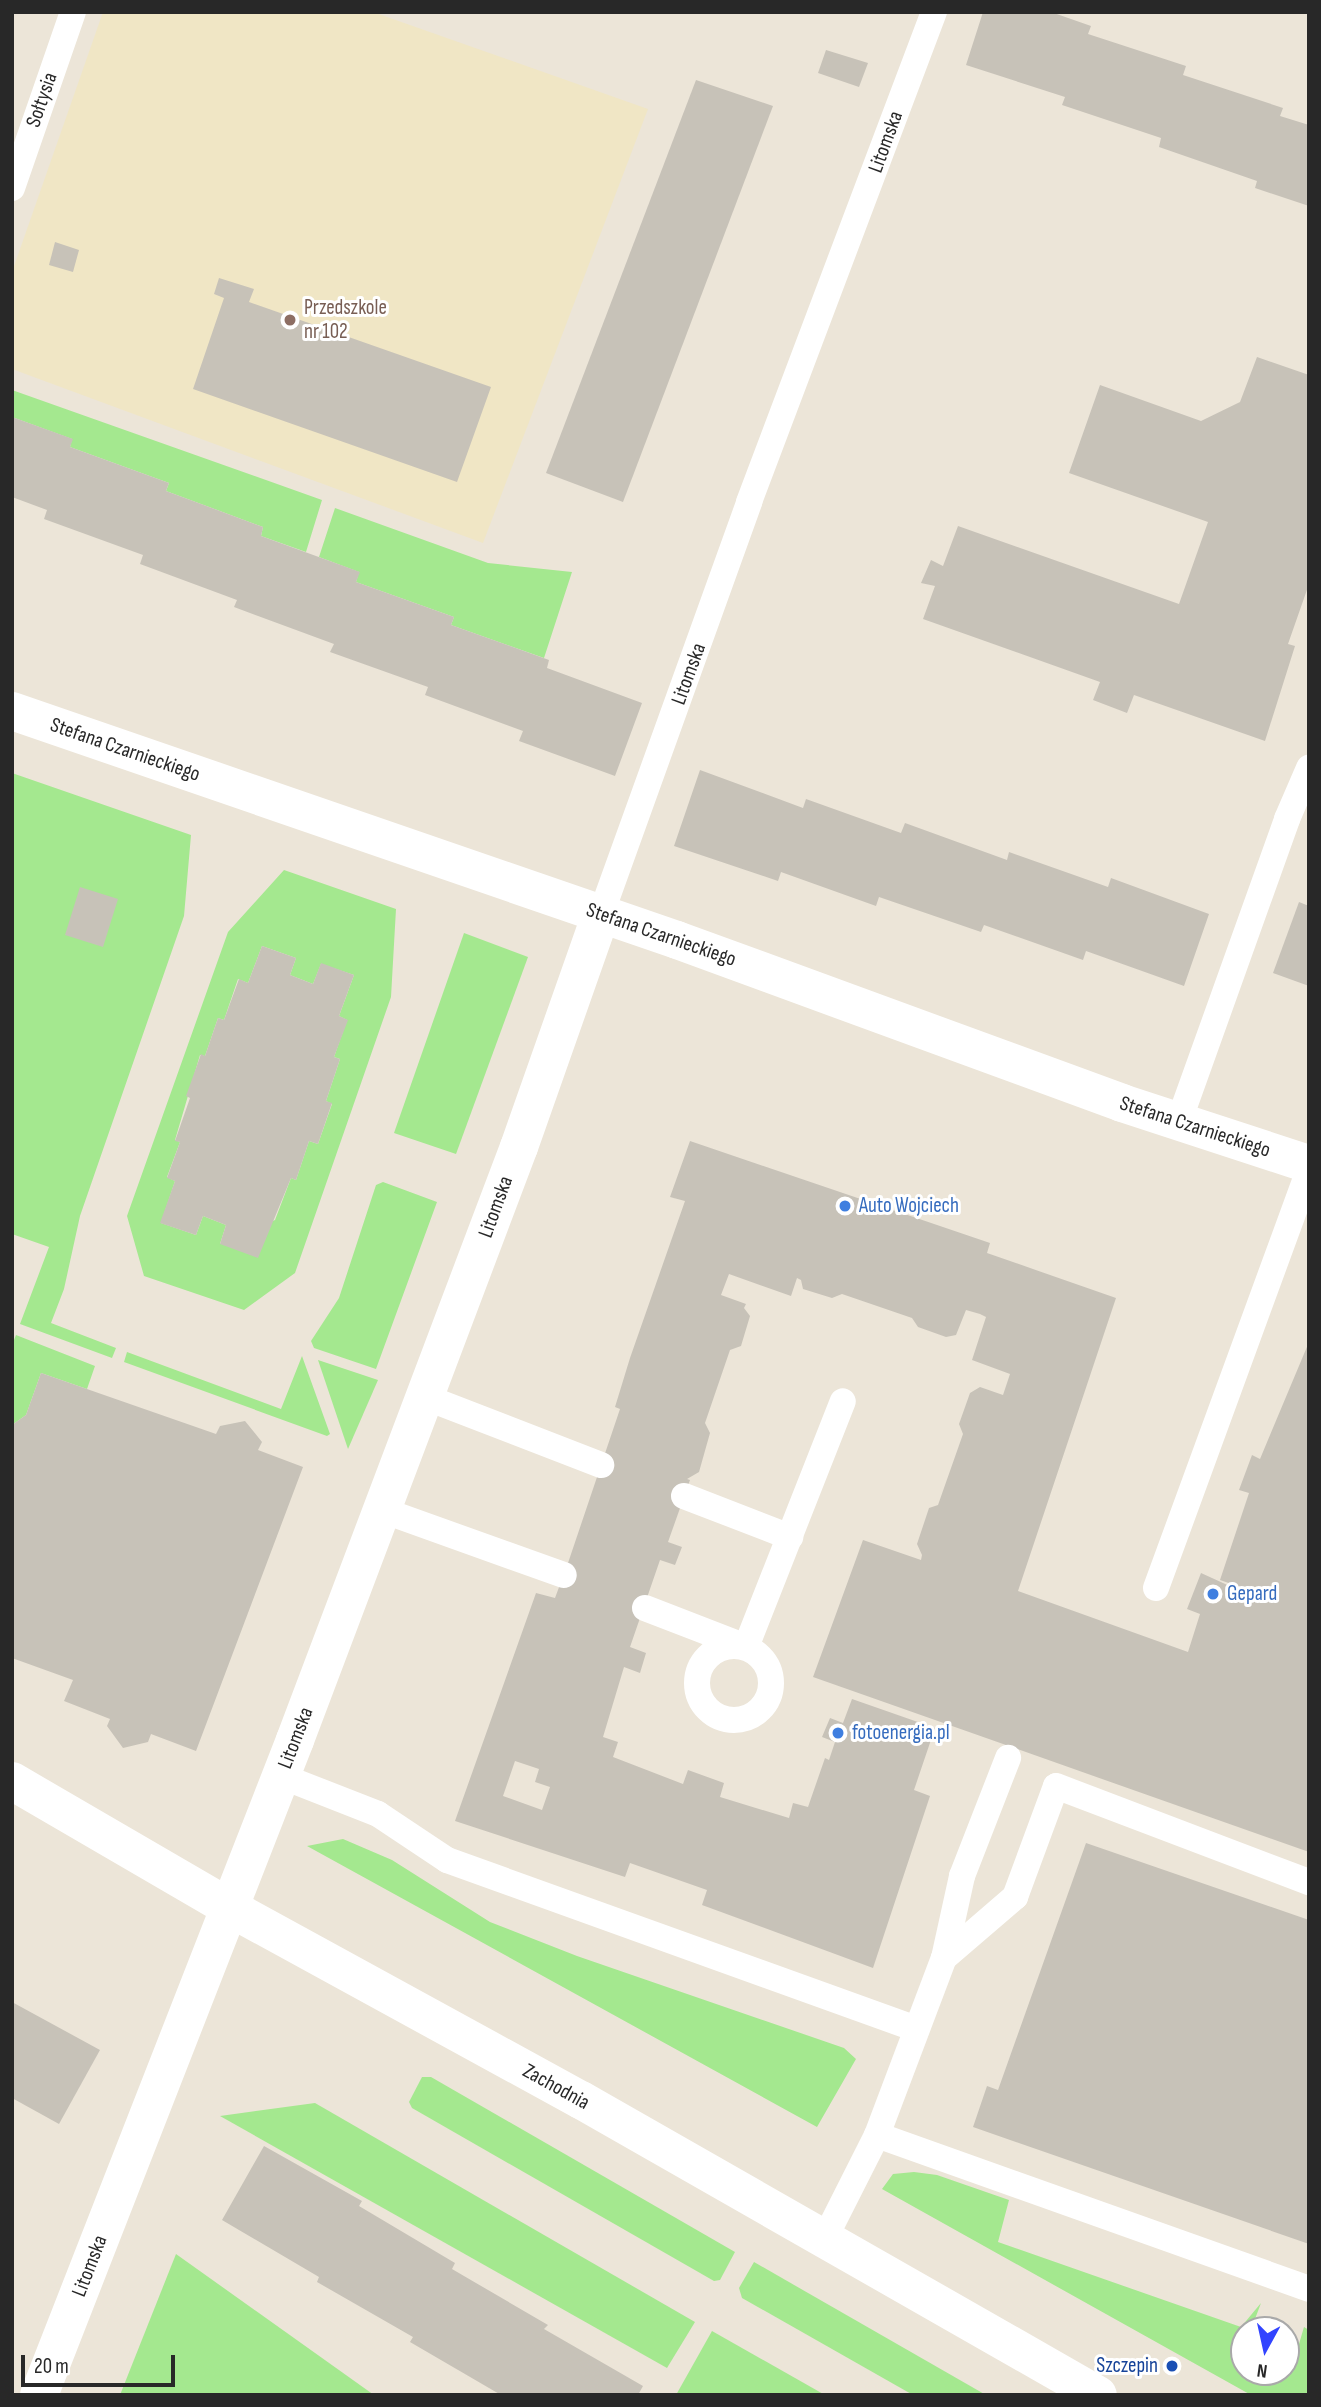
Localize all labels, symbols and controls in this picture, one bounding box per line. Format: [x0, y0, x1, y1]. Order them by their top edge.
street label: Sołtysia [21, 69, 63, 131]
street label: Litomska [863, 108, 909, 176]
place label: Przedszkole nr 102 [304, 295, 387, 345]
marker: Przedszkole nr 102 [282, 312, 298, 328]
street label: Litomska [666, 640, 712, 708]
street label: Stefana Czarnieckiego [47, 713, 203, 787]
street label: Stefana Czarnieckiego [583, 898, 739, 972]
street label: Stefana Czarnieckiego [1117, 1091, 1273, 1163]
street label: Litomska [473, 1173, 519, 1241]
place label: Auto Wojciech [859, 1193, 959, 1219]
marker: Auto Wojciech [837, 1198, 853, 1214]
place label: Gepard [1227, 1581, 1277, 1607]
marker: Gepard [1205, 1586, 1221, 1602]
street label: Litomska [273, 1704, 319, 1772]
place label: fotoenergia.pl [852, 1720, 950, 1746]
marker: fotoenergia.pl [830, 1725, 846, 1741]
street label: Zachodnia [518, 2058, 594, 2116]
street label: Litomska [67, 2232, 113, 2300]
north arrow [1230, 2316, 1300, 2386]
scale bar [24, 2340, 178, 2384]
place label: Szczepin [1096, 2353, 1158, 2379]
text: 20 m [34, 2354, 69, 2379]
marker: Szczepin [1164, 2358, 1180, 2374]
text: N [1256, 2358, 1269, 2382]

